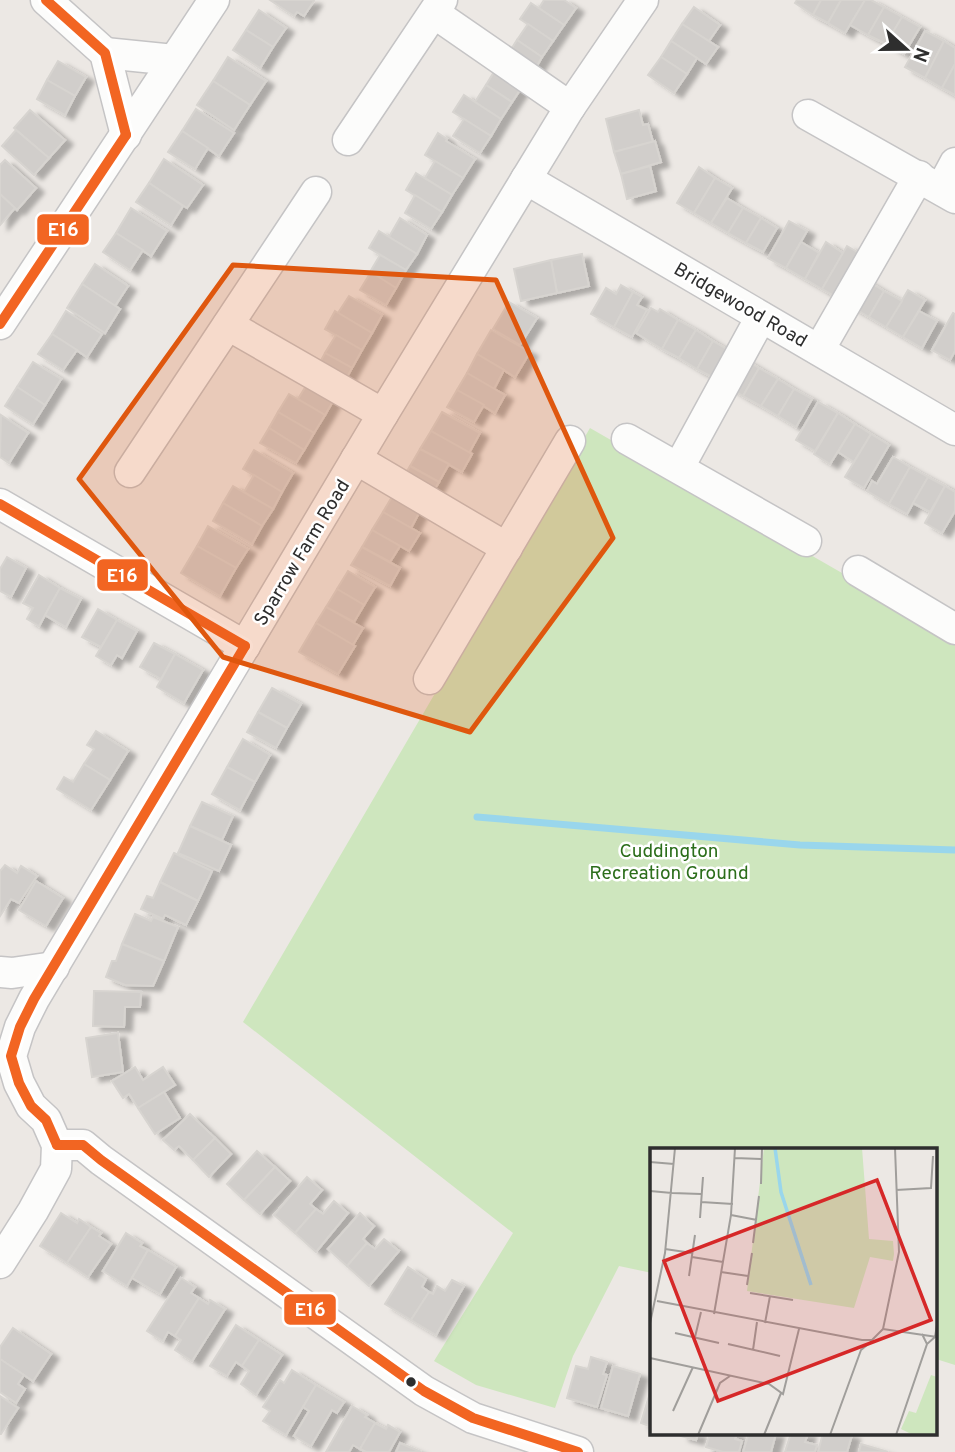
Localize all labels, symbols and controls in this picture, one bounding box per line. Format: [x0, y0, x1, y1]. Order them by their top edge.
north arrow [871, 14, 941, 84]
text: N [906, 44, 934, 65]
line badge: E16 [36, 213, 90, 246]
text: E16 [47, 219, 79, 243]
street label: Bridgewood Road [669, 258, 811, 354]
street label: Sparrow Farm Road [250, 475, 356, 631]
line badge: E16 [96, 558, 149, 592]
text: E16 [106, 565, 138, 589]
park label: Cuddington Recreation Ground [589, 840, 749, 886]
inset map [650, 1148, 937, 1434]
line badge: E16 [283, 1293, 337, 1326]
text: E16 [294, 1299, 326, 1323]
unlabelled marker [404, 1375, 418, 1389]

